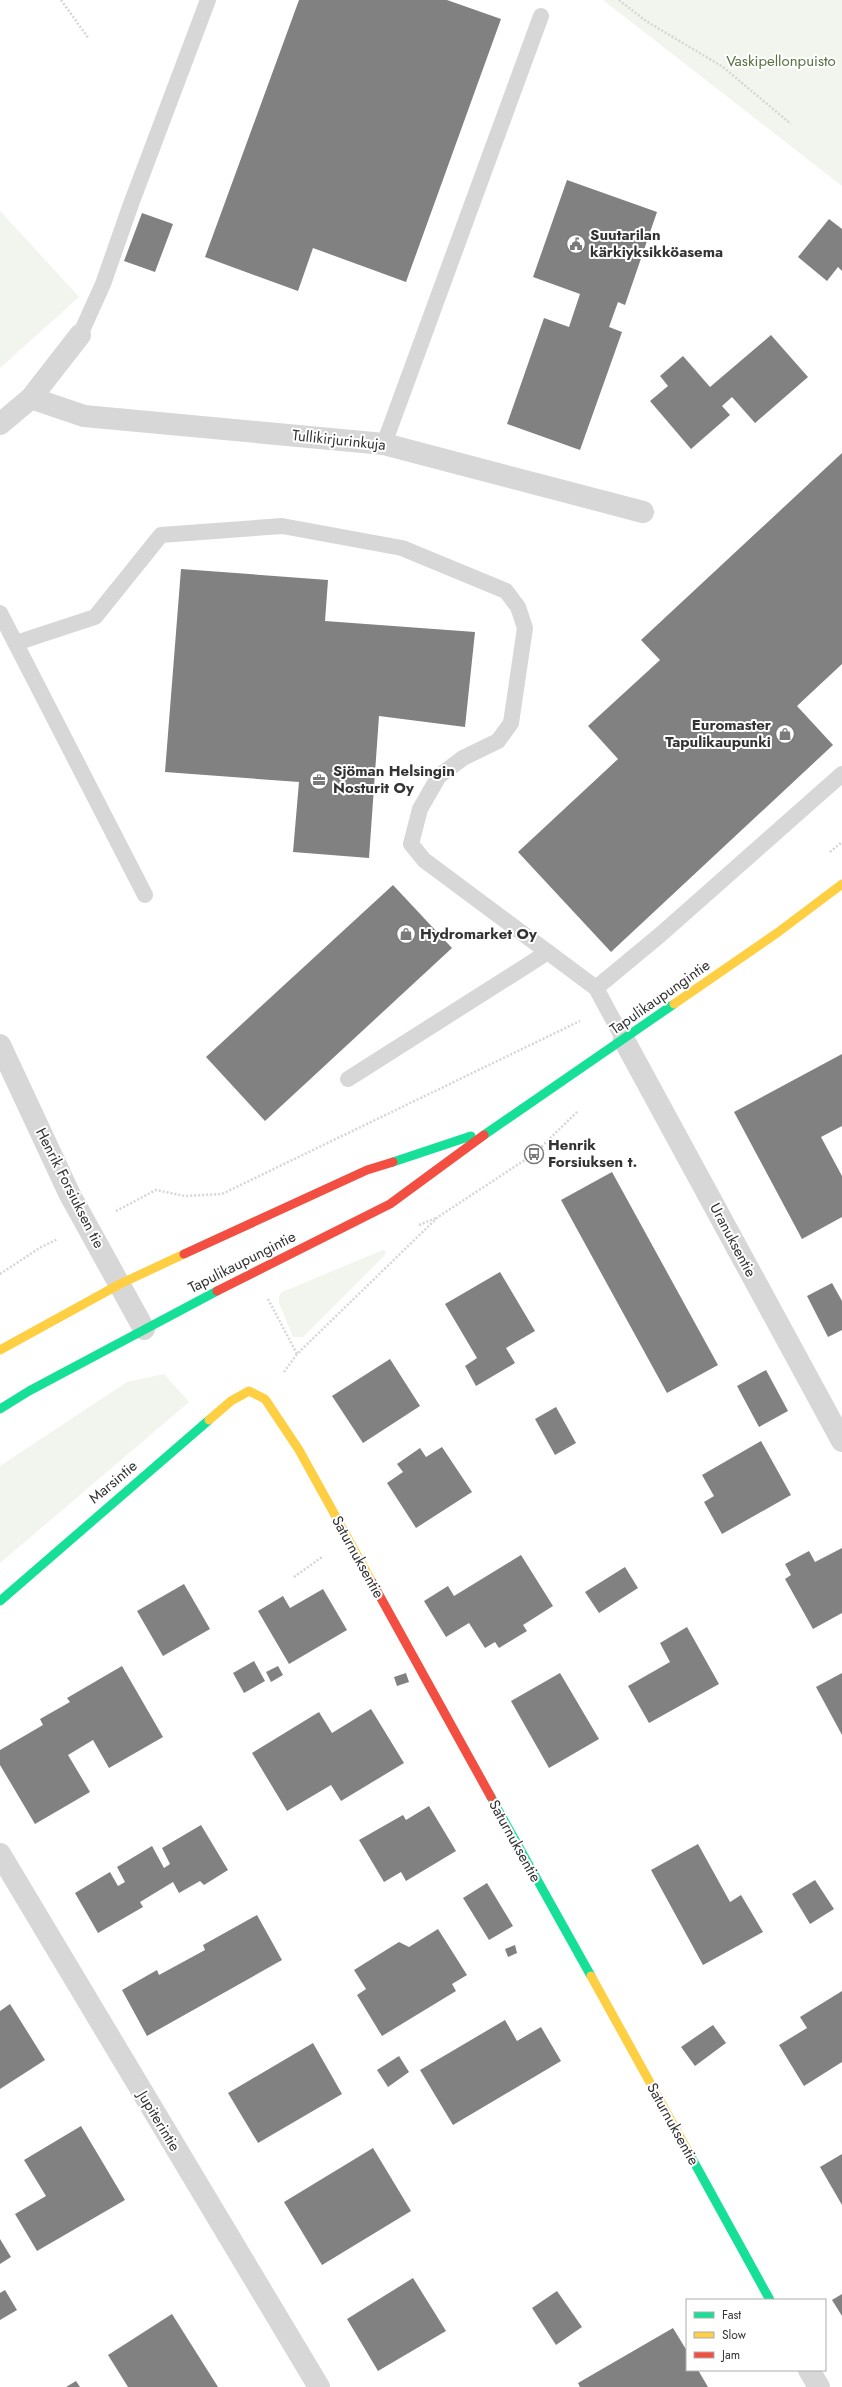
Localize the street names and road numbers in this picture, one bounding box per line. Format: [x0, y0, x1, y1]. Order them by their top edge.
street label: Tullikirjurinkuja [291, 424, 387, 456]
street label: Tapulikaupungintie [605, 954, 715, 1040]
street label: Henrik Forsiuksen tie [30, 1124, 110, 1252]
street label: Uranuksentie [704, 1199, 762, 1281]
street label: Tapulikaupungintie [184, 1225, 300, 1299]
street label: Marsintie [84, 1455, 142, 1509]
street label: Saturnuksentie [326, 1512, 390, 1602]
street label: Saturnuksentie [483, 1796, 547, 1886]
street label: Saturnuksentie [641, 2079, 705, 2169]
street label: Jupiterintie [131, 2085, 186, 2156]

